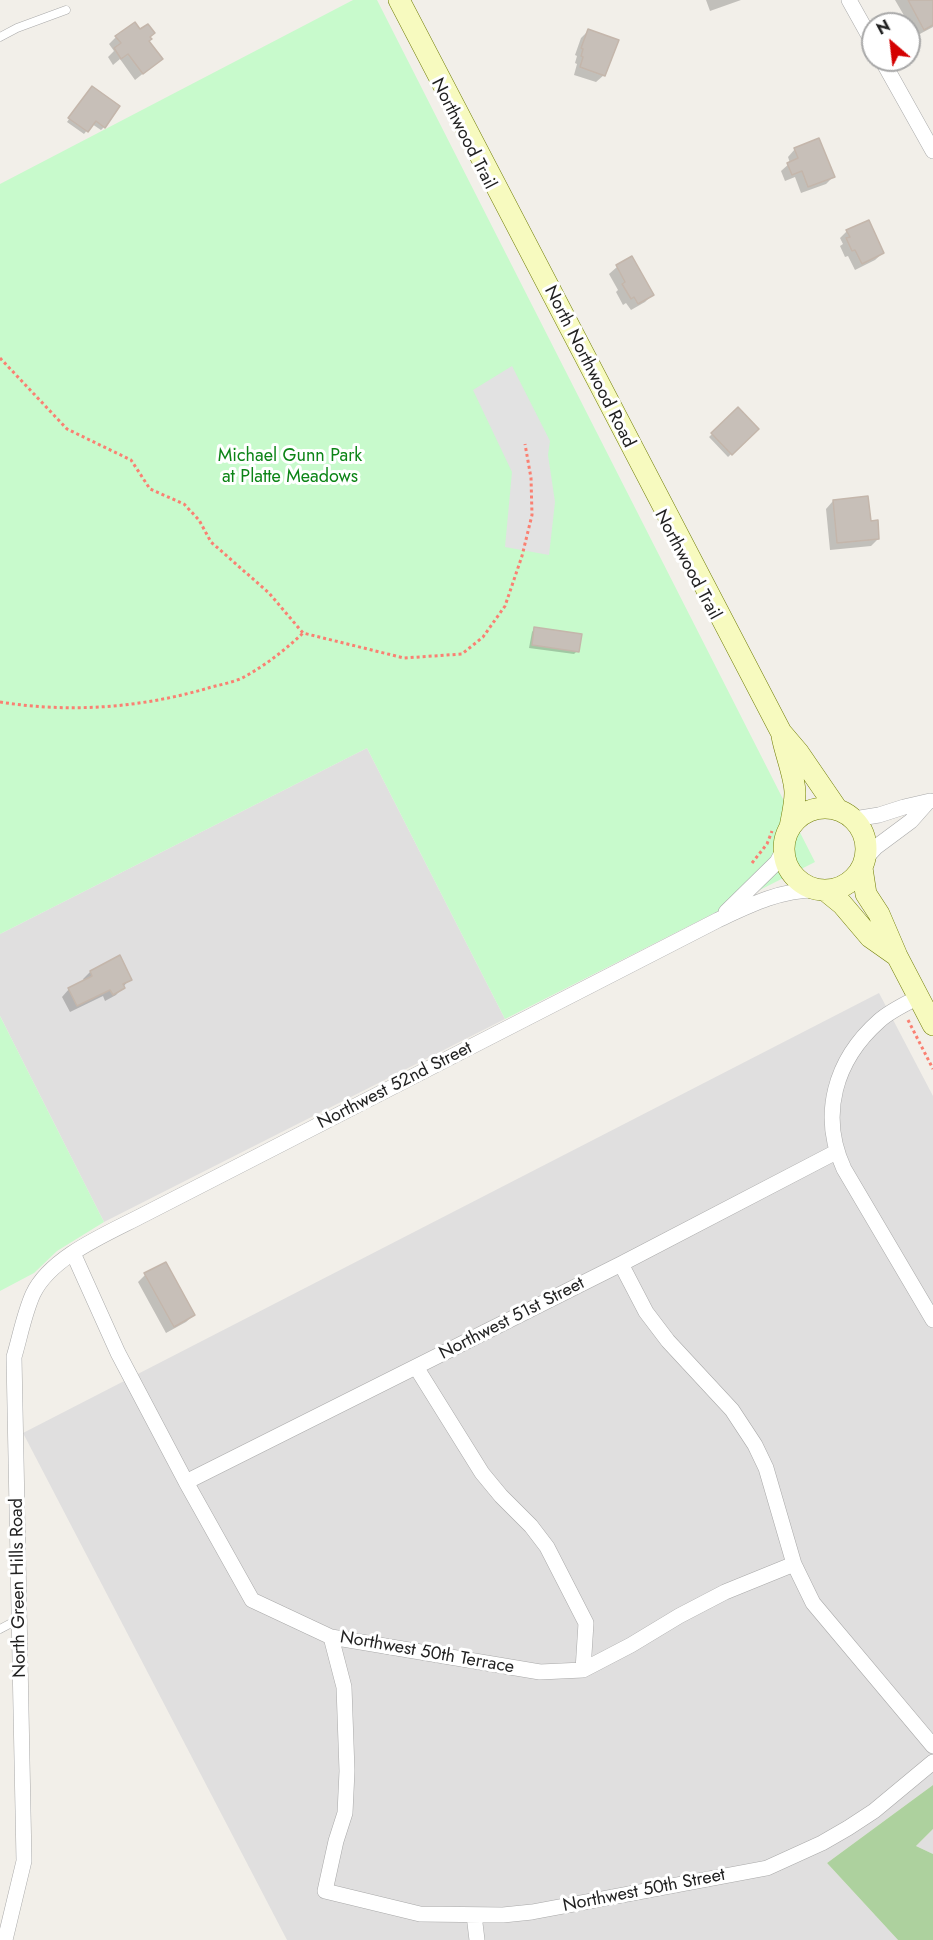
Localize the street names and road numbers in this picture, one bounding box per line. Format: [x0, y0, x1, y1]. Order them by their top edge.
street label: Northwood Trail [426, 75, 500, 193]
street label: North Northwood Road [539, 282, 639, 452]
street label: Northwood Trail [649, 506, 725, 624]
street label: Northwest 52nd Street [314, 1038, 476, 1134]
street label: Northwest 51st Street [436, 1273, 588, 1365]
street label: North Green Hills Road [7, 1498, 31, 1678]
street label: Northwest 50th Terrace [338, 1627, 516, 1679]
street label: Northwest 50th Street [561, 1865, 727, 1917]

